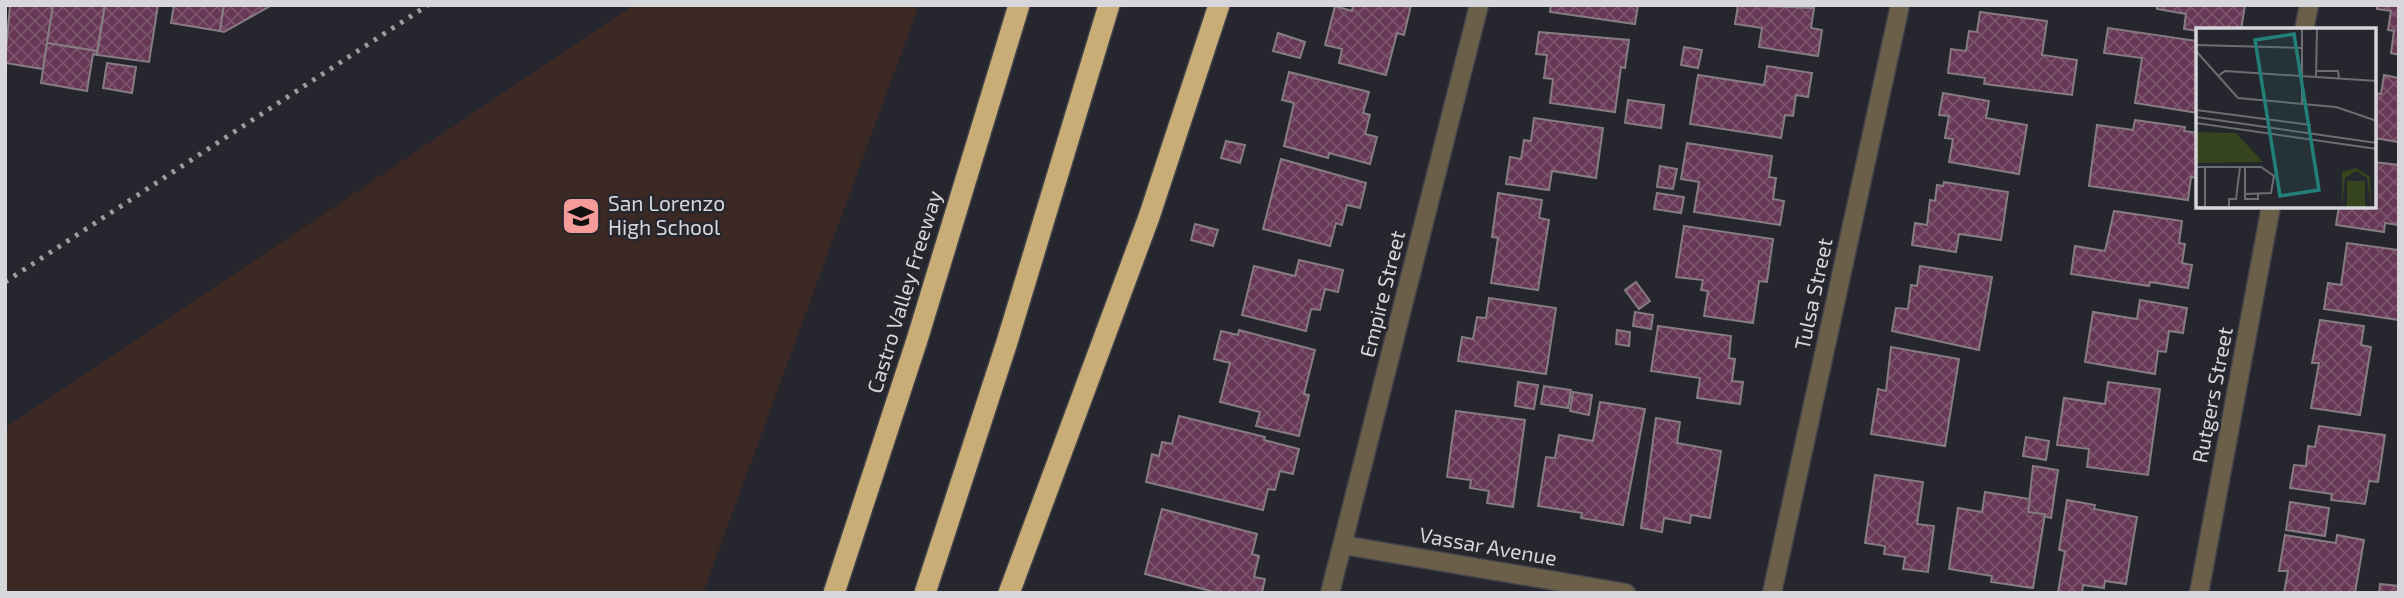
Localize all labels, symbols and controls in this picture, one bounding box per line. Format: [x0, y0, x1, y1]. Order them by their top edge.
inset map [2196, 28, 2376, 208]
street label: Castro Valley Freeway [861, 187, 946, 396]
place label: San Lorenzo High School [608, 190, 725, 239]
school or university icon: San Lorenzo High School [560, 195, 602, 237]
street label: Empire Street [1354, 228, 1409, 360]
street label: Tulsa Street [1788, 235, 1837, 352]
street label: Rutgers Street [2186, 325, 2237, 465]
street label: Vassar Avenue [1418, 521, 1559, 570]

